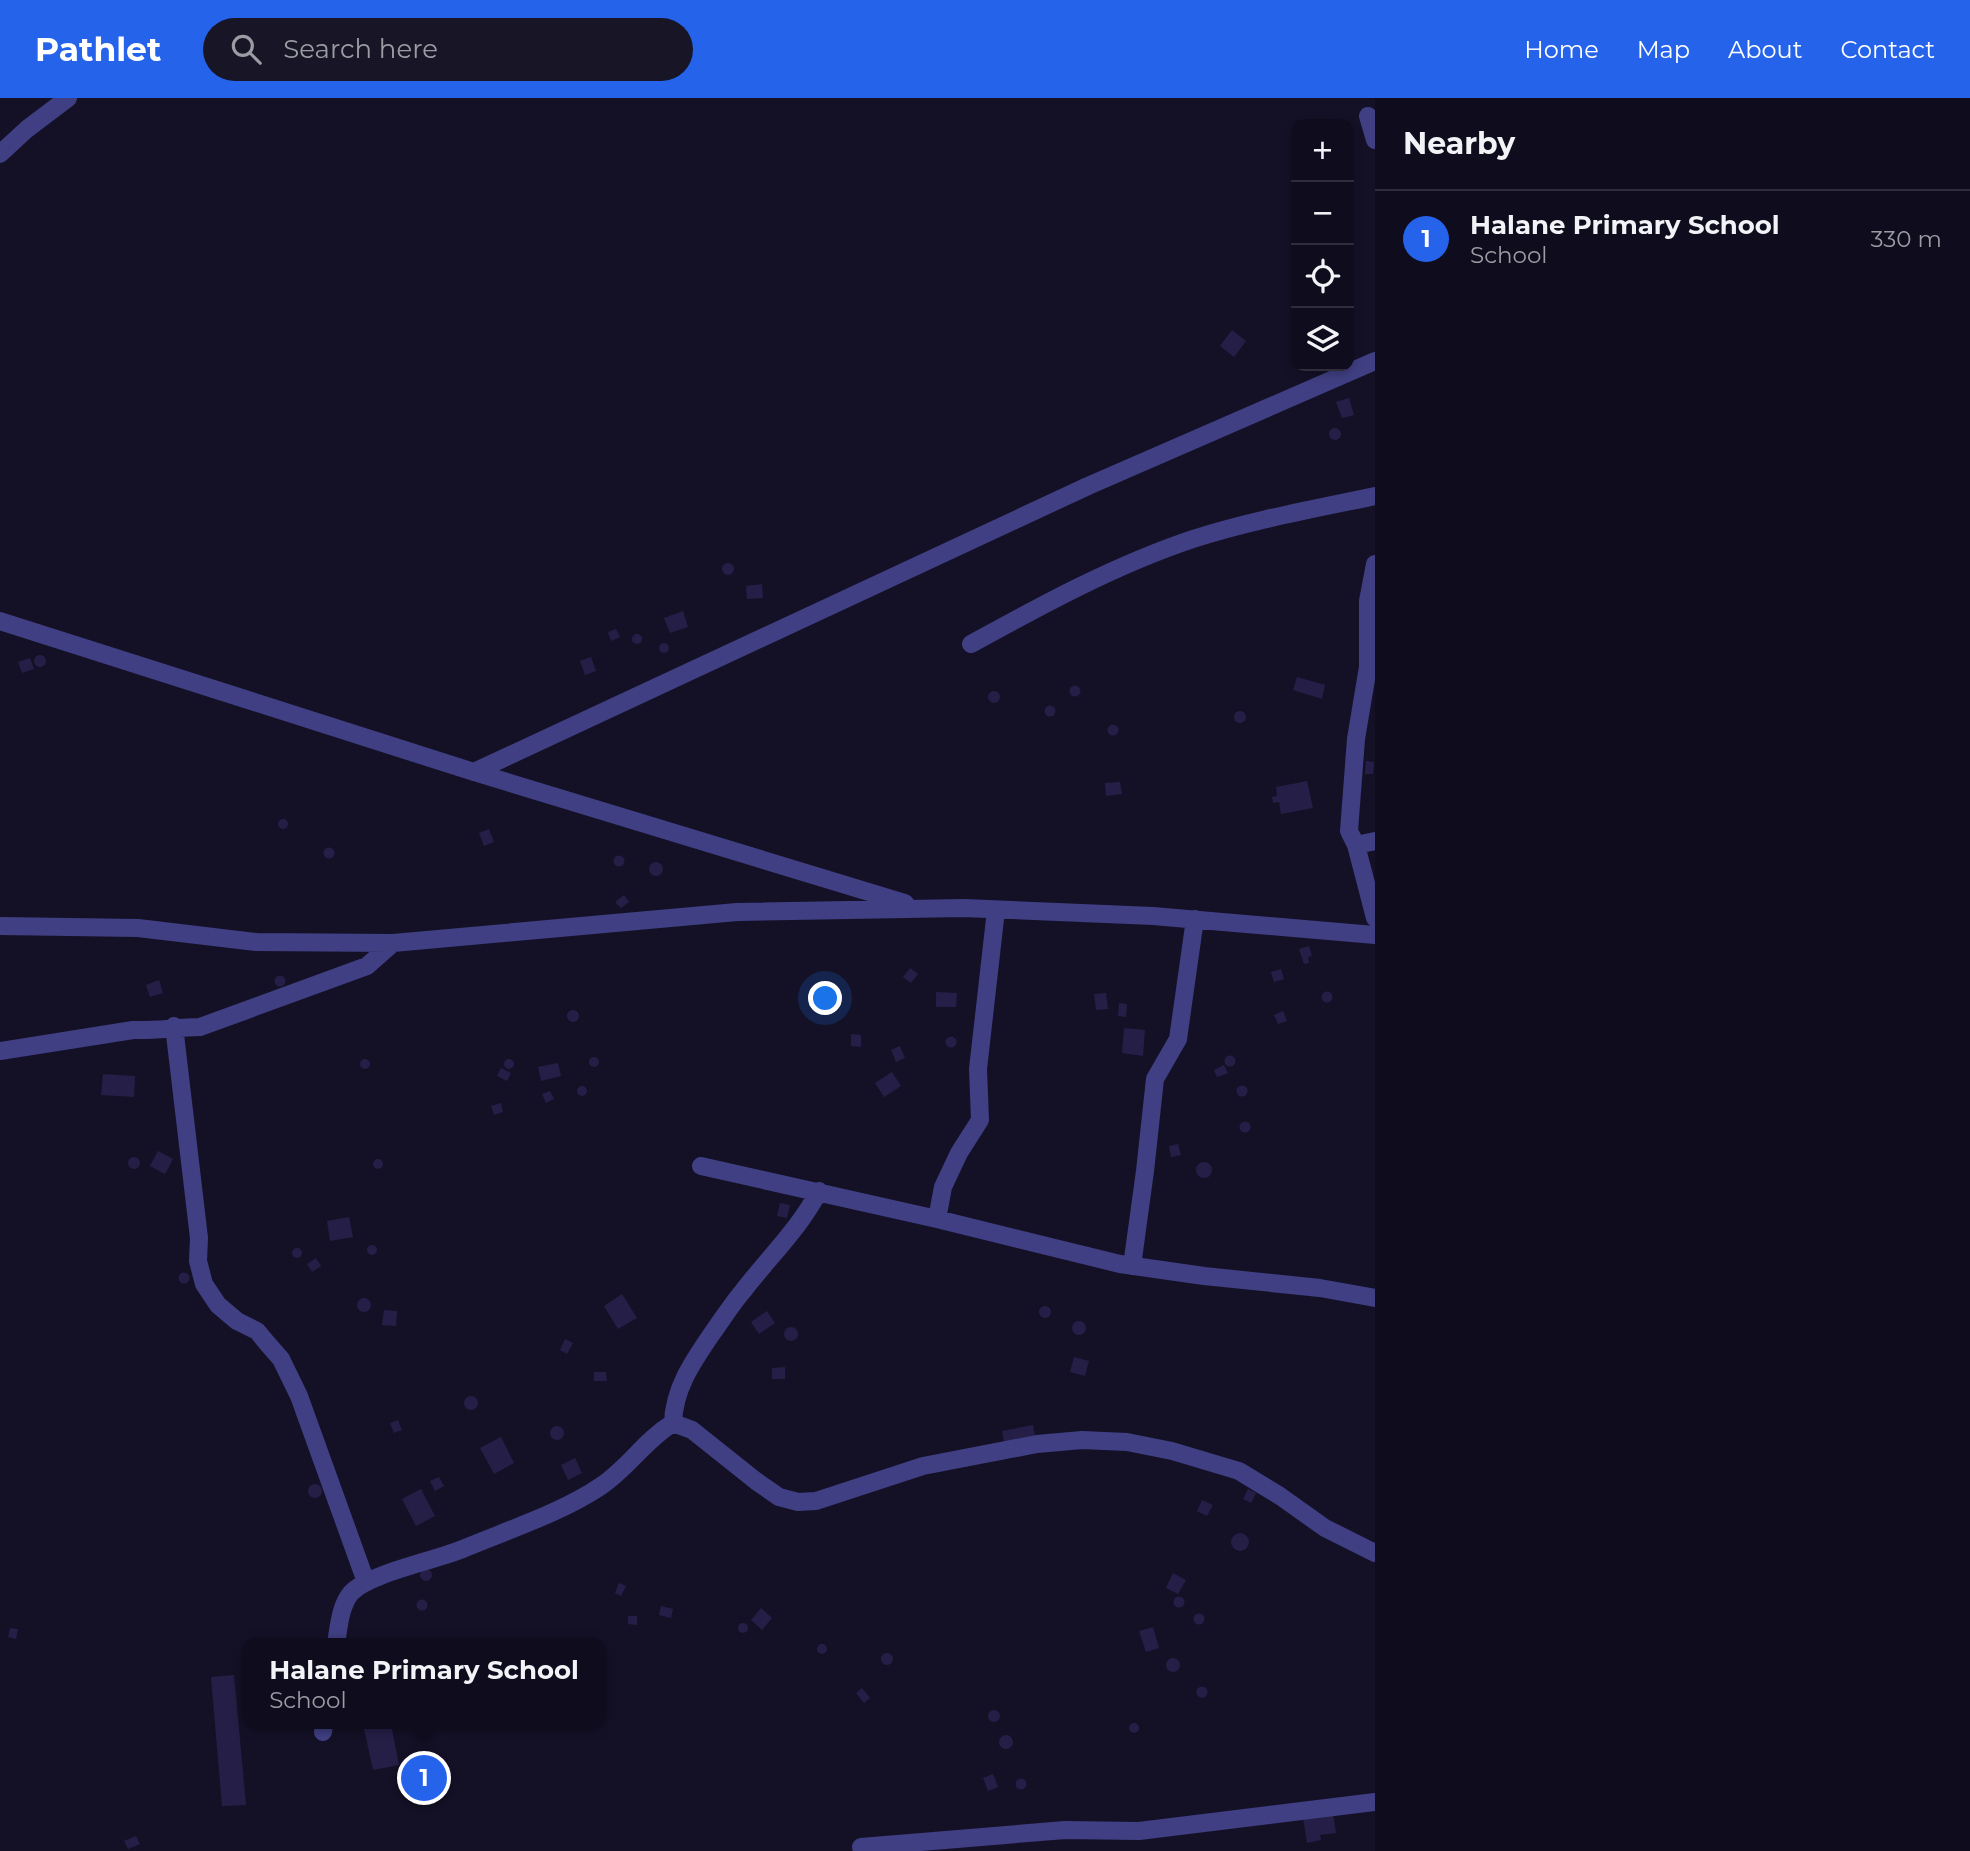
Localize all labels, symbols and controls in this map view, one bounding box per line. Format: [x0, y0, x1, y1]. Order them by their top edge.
search box [203, 18, 693, 81]
text: Pathlet [35, 29, 161, 69]
icon: search [227, 30, 265, 68]
text: Search here [283, 33, 438, 65]
text: Home [1524, 35, 1599, 64]
text: Map [1637, 35, 1690, 64]
text: About [1728, 35, 1802, 64]
text: Contact [1840, 35, 1935, 64]
map controls [1291, 119, 1354, 371]
button: + [1291, 119, 1354, 182]
text: Nearby [1403, 125, 1515, 162]
button: − [1291, 182, 1354, 245]
text: Halane Primary School [1470, 209, 1780, 241]
text: 1 [1421, 225, 1431, 253]
text: 330 m [1871, 225, 1942, 253]
text: School [1470, 241, 1548, 269]
button: locate [1291, 245, 1354, 308]
button: layers [1291, 308, 1354, 371]
your location [808, 981, 842, 1015]
popup [242, 1638, 606, 1729]
text: Halane Primary School [269, 1654, 579, 1686]
text: School [269, 1686, 347, 1714]
pin: 1 [401, 1752, 447, 1804]

